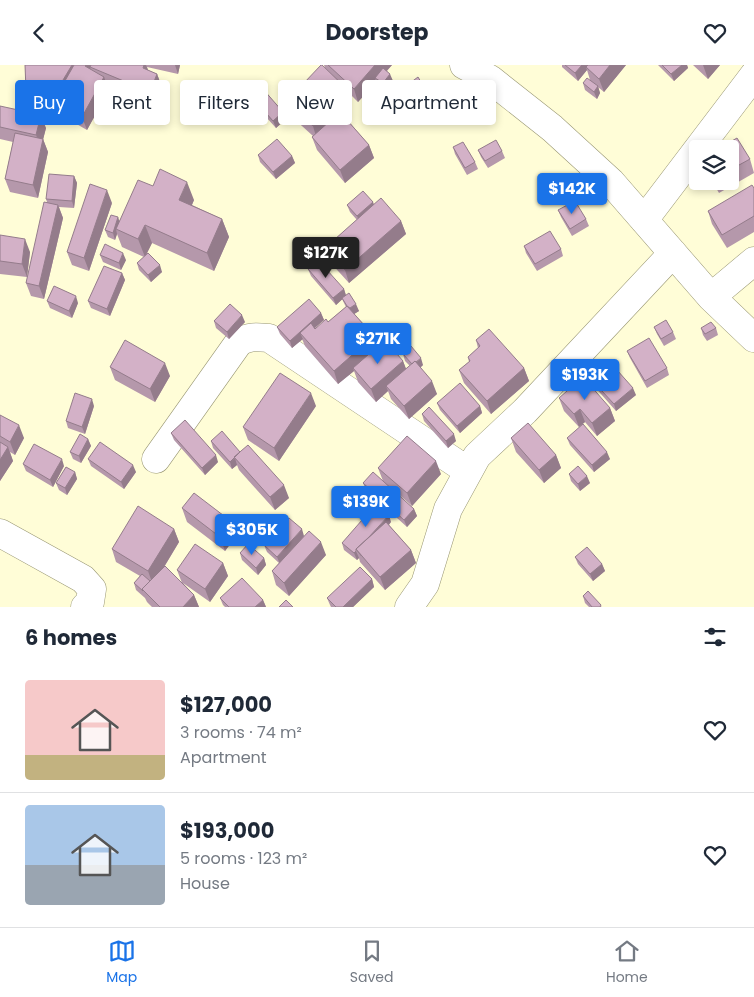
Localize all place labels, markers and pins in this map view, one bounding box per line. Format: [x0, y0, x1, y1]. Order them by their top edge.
pin: $142K [537, 173, 607, 215]
pin: $127K [291, 237, 361, 279]
pin: $271K [343, 323, 413, 365]
pin: $193K [550, 359, 620, 401]
pin: $139K [331, 485, 401, 528]
pin: $305K [217, 513, 287, 556]

